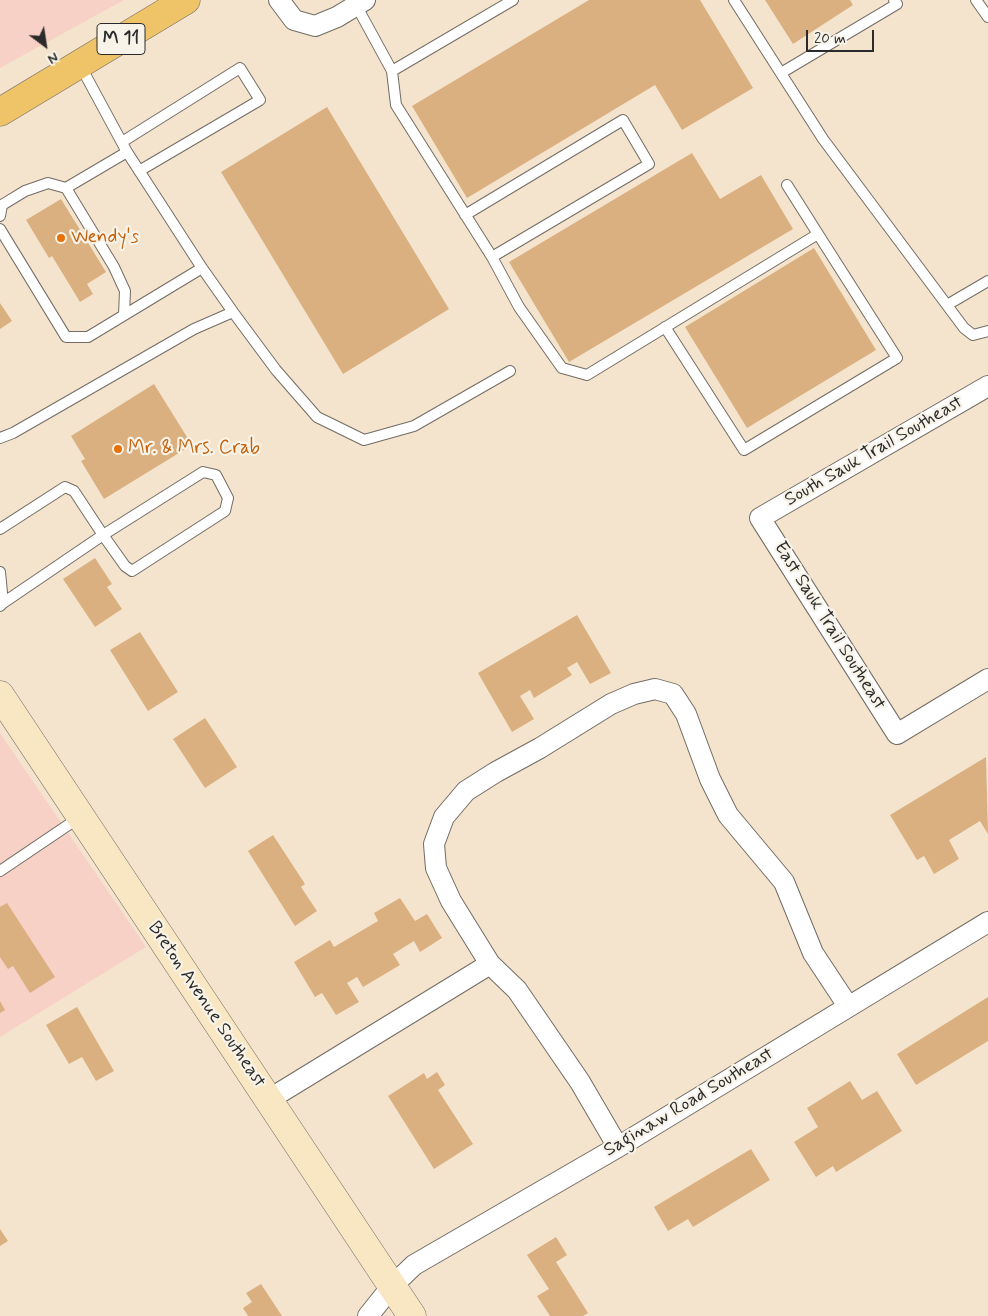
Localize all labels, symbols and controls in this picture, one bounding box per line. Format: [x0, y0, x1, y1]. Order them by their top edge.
north arrow [20, 20, 70, 70]
scale bar [808, 20, 876, 52]
road number: M 11 [97, 23, 145, 54]
text: 20 m [814, 29, 846, 49]
text: N [44, 48, 61, 68]
place label: Wendy's [71, 227, 139, 249]
marker: Wendy's [55, 232, 67, 244]
street label: South Sauk Trail Southeast [781, 392, 967, 512]
place label: Mr. & Mrs. Crab [128, 438, 260, 460]
marker: Mr. & Mrs. Crab [112, 443, 124, 455]
street label: East Sauk Trail Southeast [768, 538, 890, 714]
street label: Breton Avenue Southeast [142, 918, 270, 1092]
street label: Saginaw Road Southeast [600, 1043, 778, 1163]

